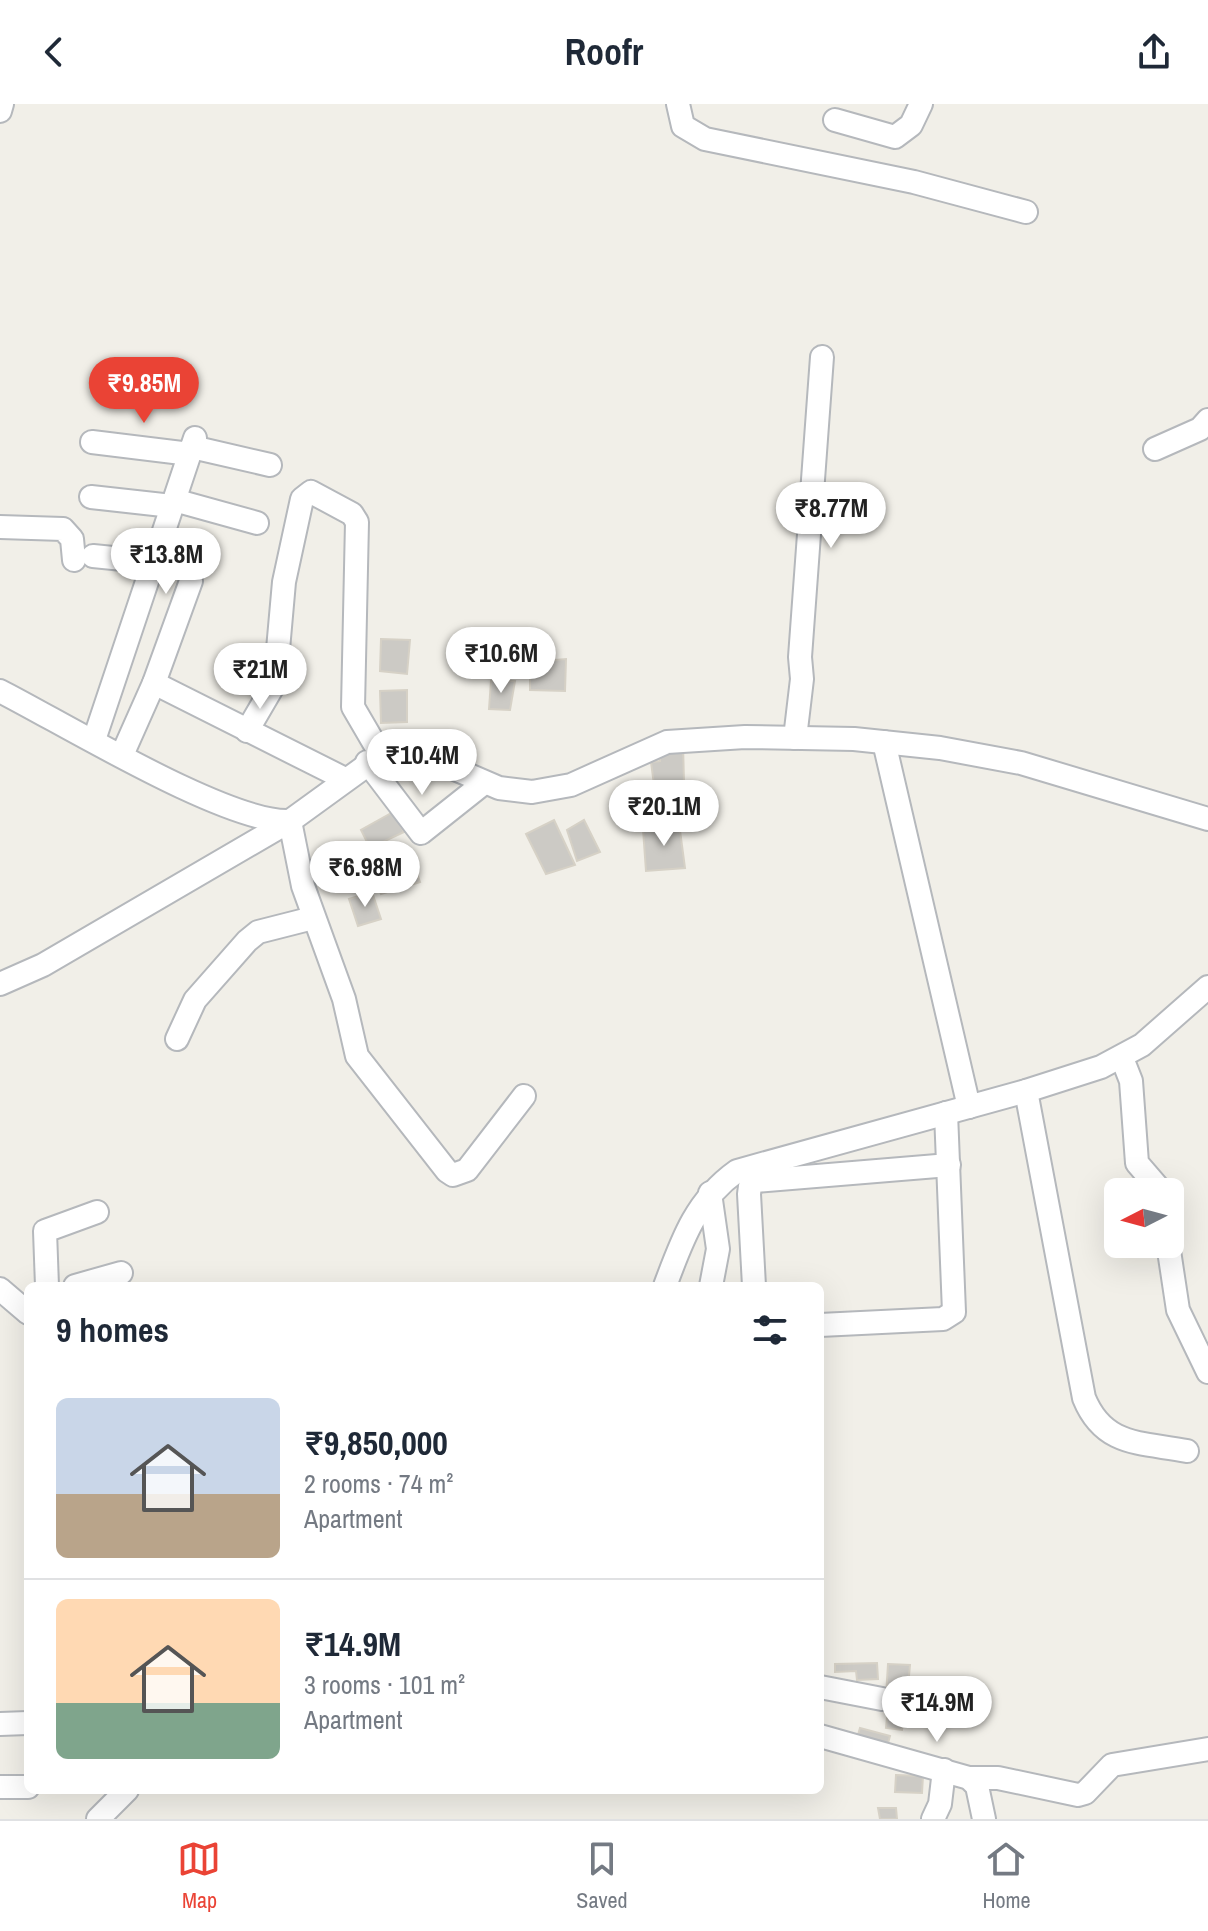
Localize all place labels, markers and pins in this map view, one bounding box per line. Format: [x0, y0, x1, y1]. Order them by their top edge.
pin: ₹9.85M [79, 357, 209, 425]
pin: ₹8.77M [766, 482, 896, 550]
pin: ₹13.8M [101, 528, 231, 596]
pin: ₹10.6M [436, 627, 566, 695]
pin: ₹21M [213, 643, 307, 711]
pin: ₹10.4M [357, 729, 487, 797]
pin: ₹20.1M [599, 780, 729, 848]
pin: ₹6.98M [300, 841, 430, 909]
pin: ₹14.9M [872, 1676, 1002, 1744]

